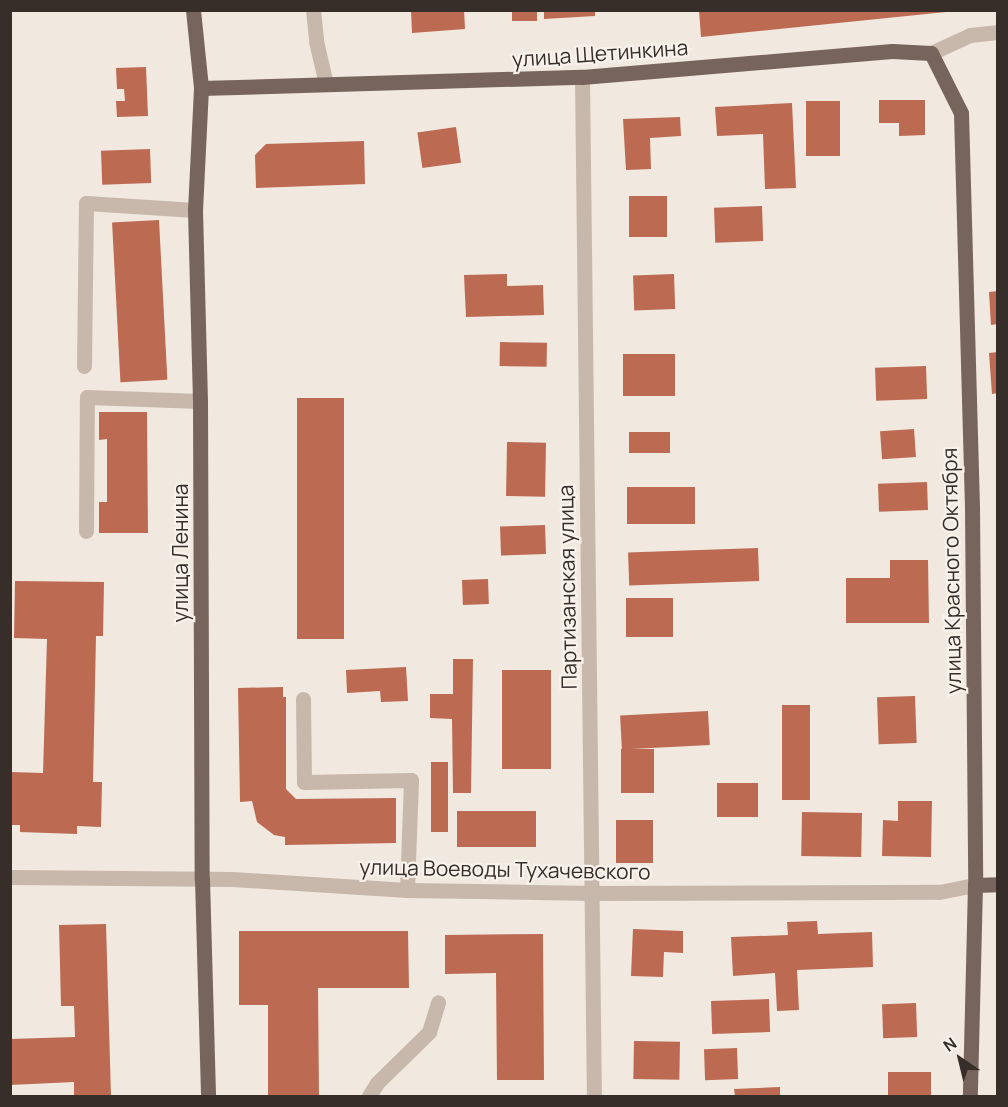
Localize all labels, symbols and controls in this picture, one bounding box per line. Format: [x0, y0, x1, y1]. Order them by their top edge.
street label: улица Щетинкина [511, 34, 689, 72]
street label: улица Красного Октября [936, 448, 966, 694]
street label: улица Ленина [167, 484, 193, 622]
street label: Партизанская улица [553, 484, 581, 690]
street label: улица Воеводы Тухачевского [359, 854, 651, 884]
north arrow [930, 1029, 990, 1089]
text: N [939, 1032, 961, 1057]

